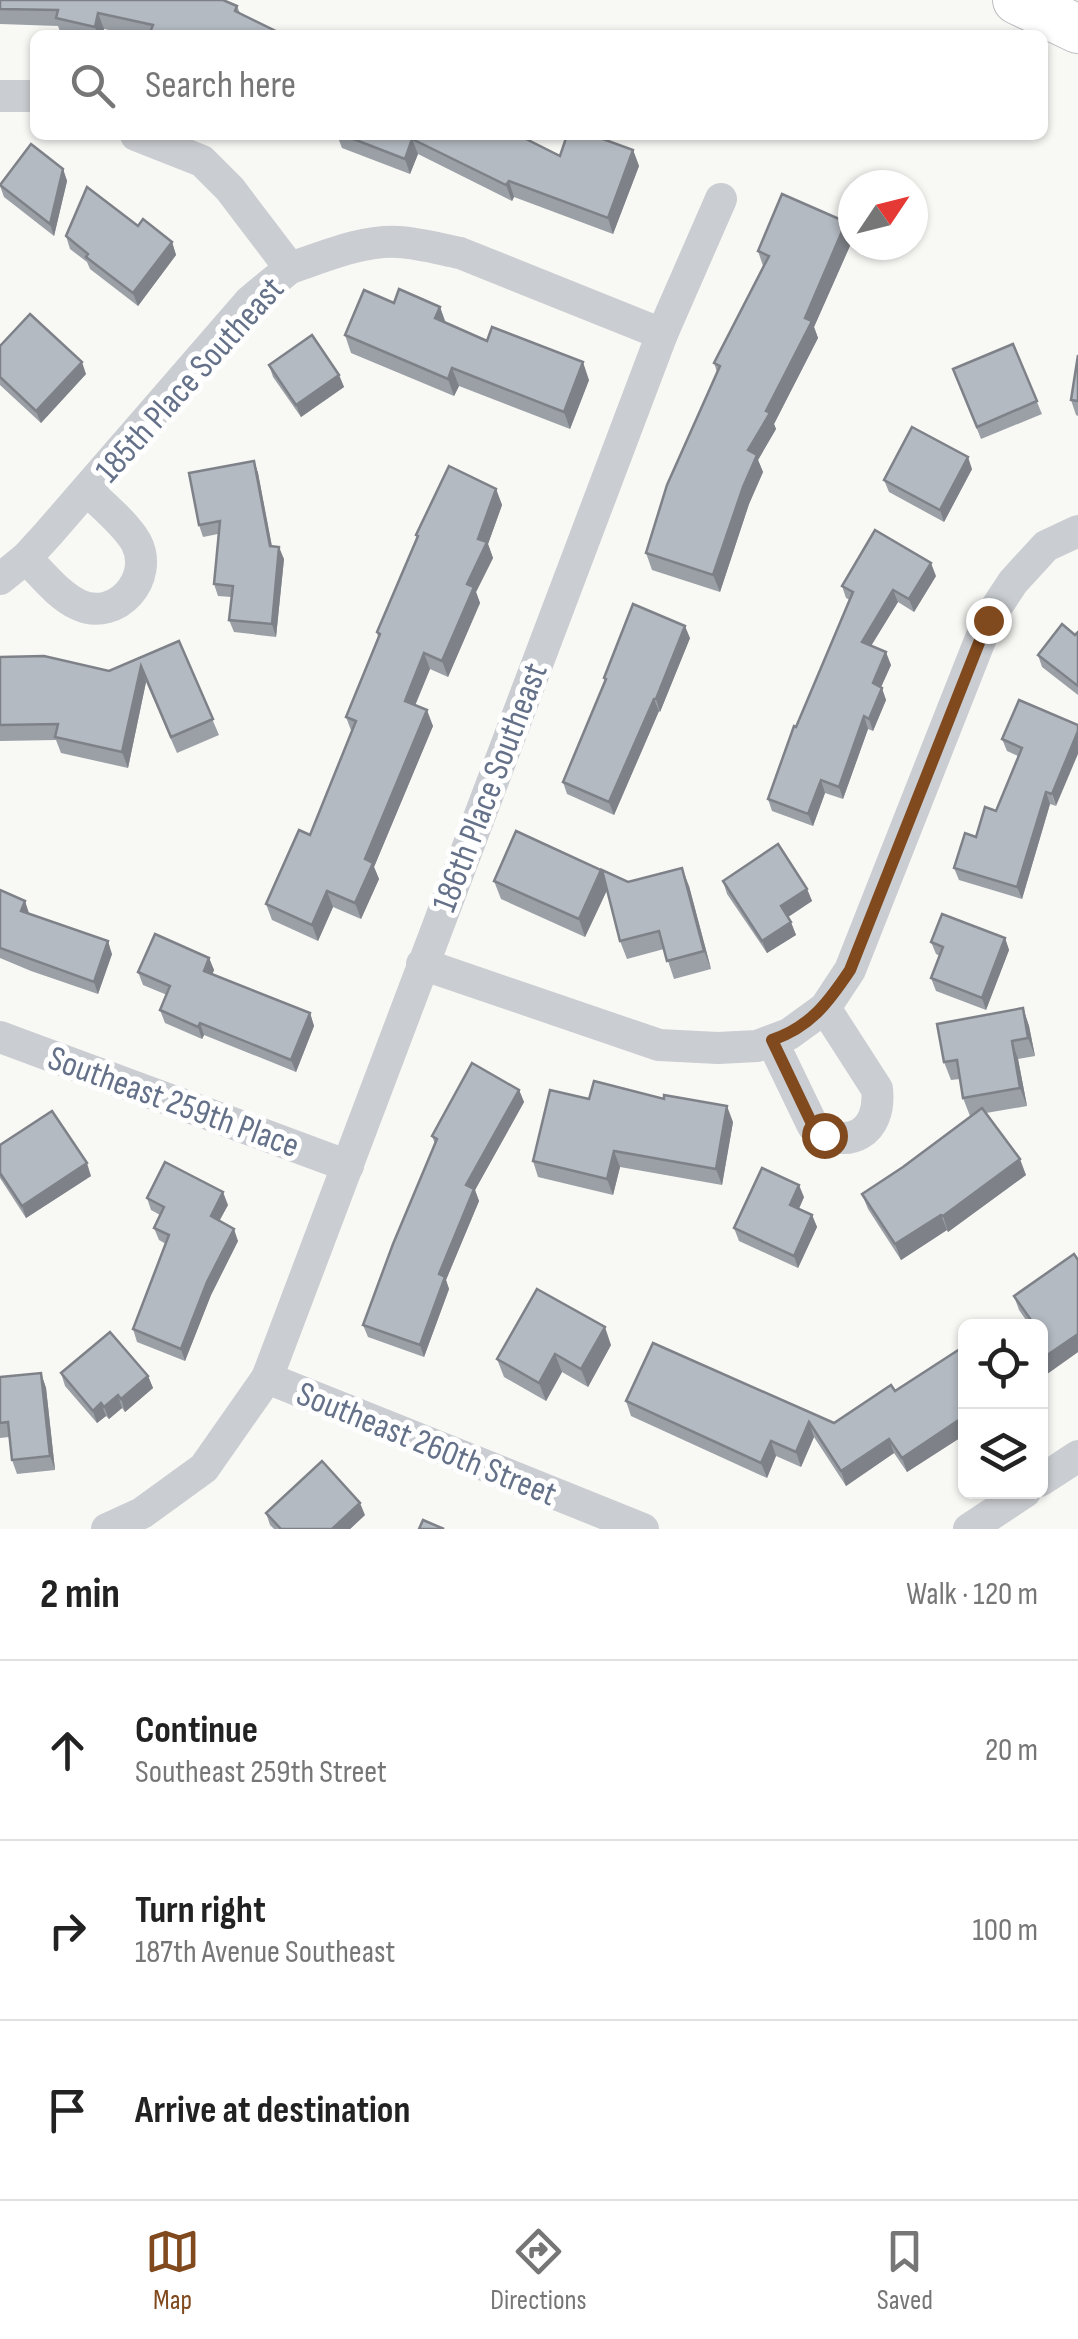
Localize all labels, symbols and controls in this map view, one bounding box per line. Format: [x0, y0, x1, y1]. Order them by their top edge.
search box [30, 30, 1048, 140]
icon: search [65, 58, 120, 113]
text: Search here [145, 63, 296, 108]
north arrow [838, 170, 928, 260]
street label: 185th Place Southeast [87, 268, 294, 492]
route end [966, 598, 1012, 644]
street label: 186th Place Southeast [423, 657, 558, 918]
street label: Southeast 259th Place [42, 1037, 305, 1168]
route start [802, 1113, 848, 1159]
map controls [958, 1319, 1048, 1499]
button: locate [958, 1319, 1048, 1409]
street label: Southeast 260th Street [290, 1373, 563, 1516]
button: layers [958, 1409, 1048, 1499]
text: 2 min [40, 1569, 120, 1620]
text: Walk · 120 m [906, 1575, 1038, 1614]
text: Continue [135, 1708, 258, 1753]
icon: ahead [40, 1723, 95, 1778]
text: 20 m [985, 1731, 1038, 1770]
text: Southeast 259th Street [135, 1753, 387, 1792]
text: Turn right [135, 1888, 266, 1933]
icon: right [40, 1903, 95, 1958]
text: 100 m [973, 1911, 1038, 1950]
text: 187th Avenue Southeast [135, 1933, 395, 1972]
icon: arrive [40, 2083, 95, 2138]
text: Arrive at destination [135, 2088, 410, 2133]
tab: Map [145, 2224, 200, 2317]
tab: Directions [490, 2224, 587, 2317]
tab: Saved [877, 2224, 933, 2317]

